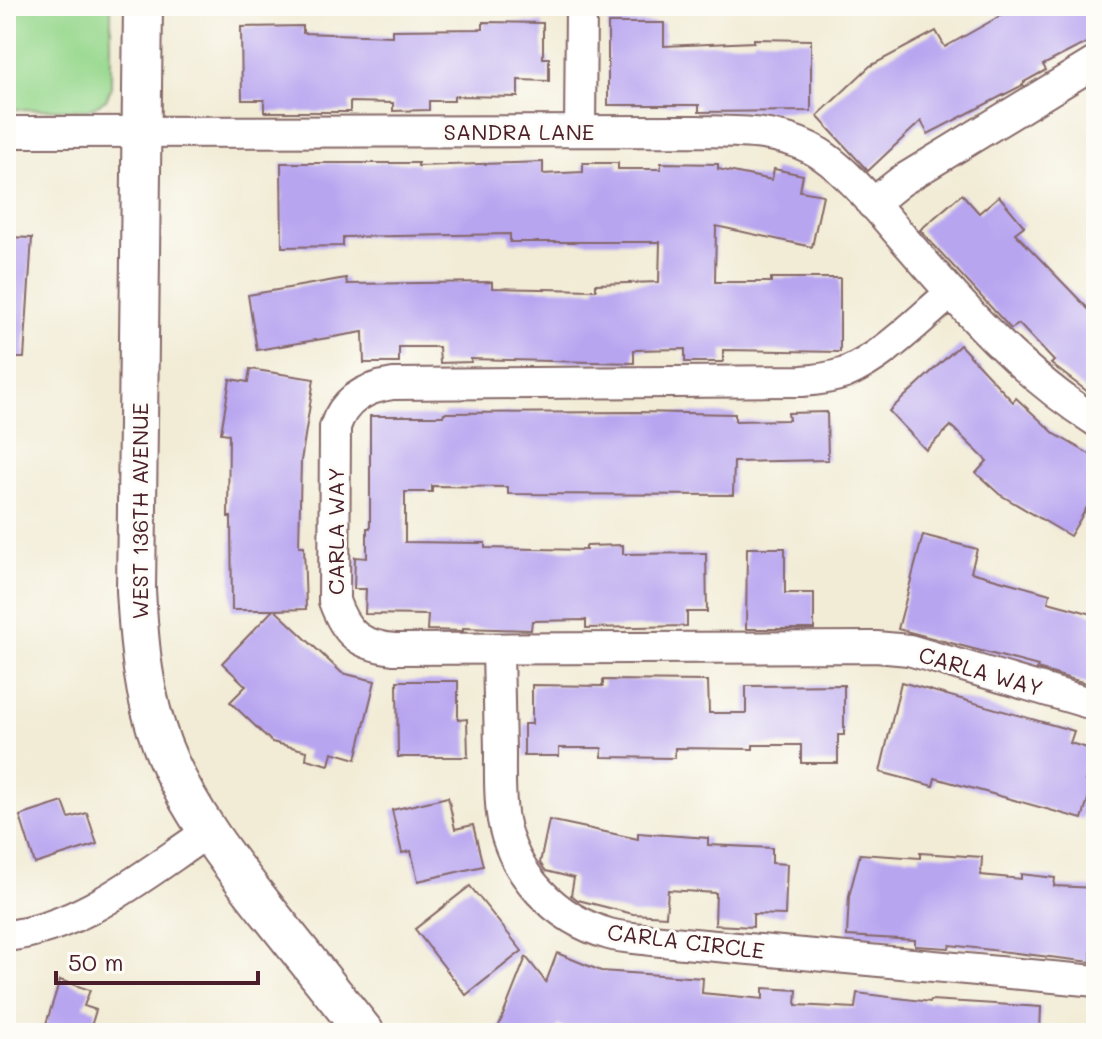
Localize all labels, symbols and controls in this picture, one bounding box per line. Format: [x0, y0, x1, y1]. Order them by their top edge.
street label: SANDRA LANE [444, 117, 594, 146]
street label: WEST 136TH AVENUE [125, 403, 154, 619]
street label: CARLA WAY [321, 467, 350, 595]
street label: CARLA WAY [916, 639, 1046, 703]
street label: CARLA CIRCLE [606, 917, 766, 965]
scale bar [56, 935, 258, 985]
text: 50 m [68, 946, 124, 977]

